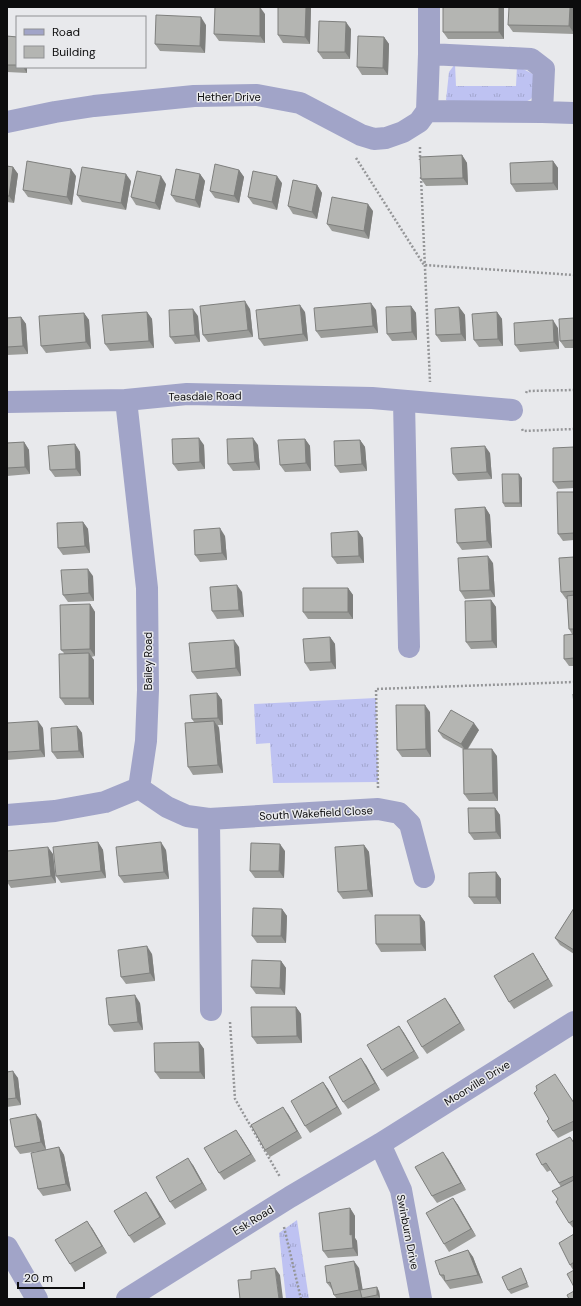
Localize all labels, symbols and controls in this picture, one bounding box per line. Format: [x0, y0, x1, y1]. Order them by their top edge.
legend [16, 16, 146, 68]
text: Road [52, 24, 80, 40]
text: Building [52, 44, 96, 60]
street label: Hether Drive [197, 90, 261, 104]
street label: Teasdale Road [168, 388, 242, 404]
street label: Bailey Road [141, 632, 155, 690]
street label: South Wakefield Close [259, 803, 373, 823]
street label: Moorville Drive [442, 1057, 512, 1109]
street label: Swinburn Drive [394, 1193, 422, 1271]
street label: Esk Road [230, 1202, 276, 1238]
scale bar [18, 1264, 84, 1290]
text: 20 m [24, 1270, 53, 1286]

